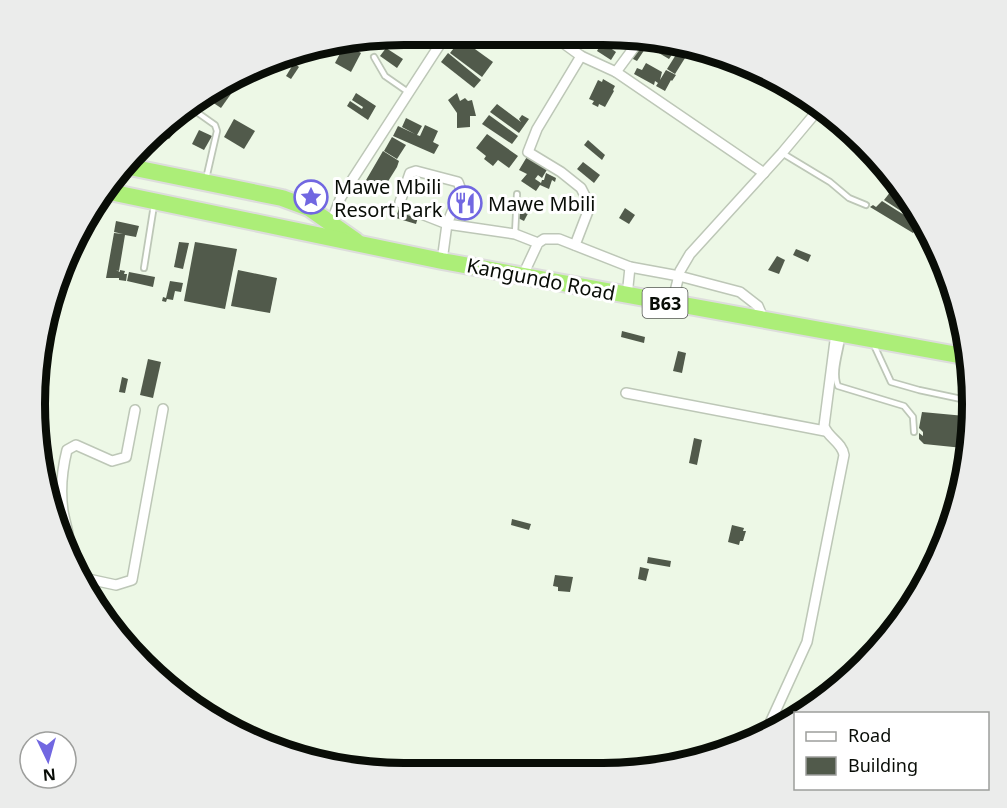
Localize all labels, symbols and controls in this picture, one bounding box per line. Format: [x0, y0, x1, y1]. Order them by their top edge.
place label: Mawe Mbili Resort Park [334, 173, 443, 223]
place icon: Mawe Mbili Resort Park [293, 179, 329, 215]
restaurant icon: Mawe Mbili [447, 185, 483, 221]
place label: Mawe Mbili [488, 190, 595, 217]
street label: Kangundo Road [464, 251, 618, 307]
road number: B63 [642, 288, 688, 318]
legend [794, 712, 989, 790]
text: Road [848, 723, 891, 747]
north arrow [18, 730, 78, 790]
text: Building [848, 753, 918, 777]
text: N [42, 763, 57, 786]

